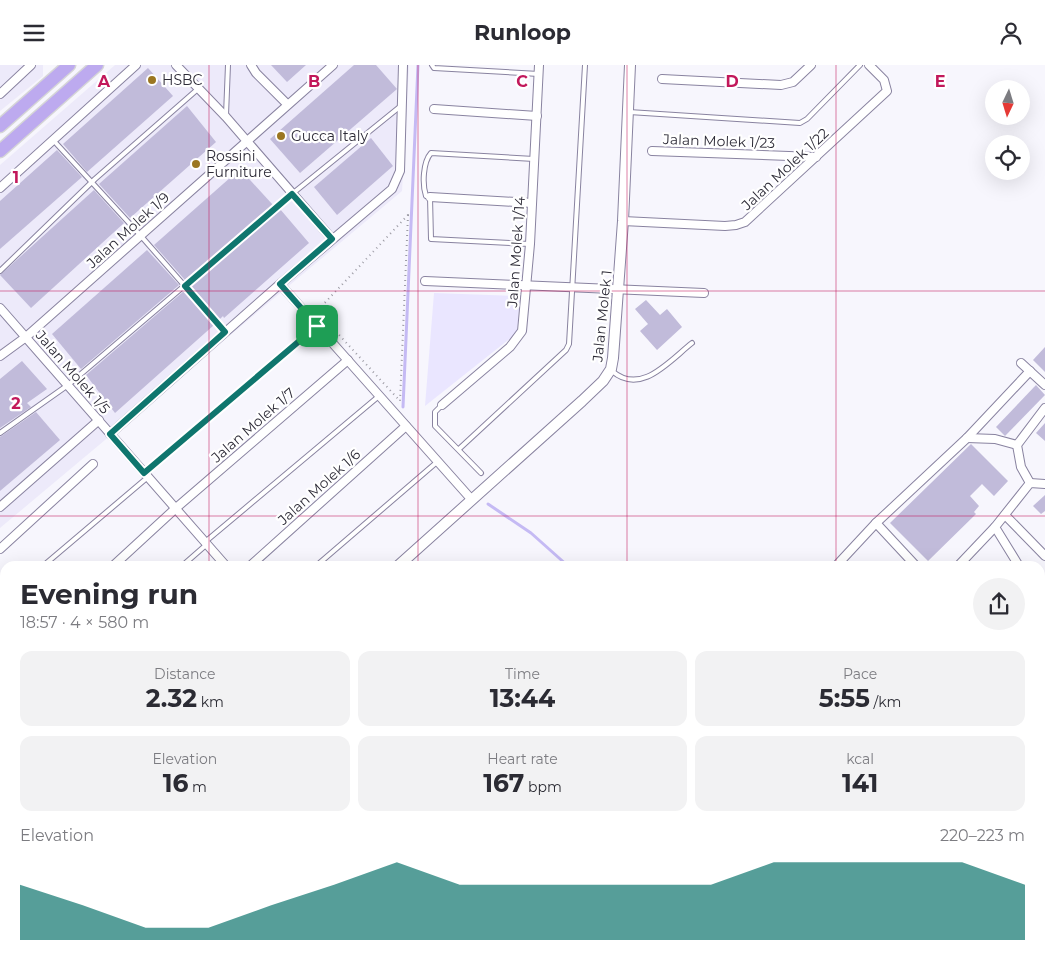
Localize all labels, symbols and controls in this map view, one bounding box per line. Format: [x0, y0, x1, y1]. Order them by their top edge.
icon: menu [20, 19, 48, 47]
text: Runloop [474, 19, 571, 46]
icon: person [997, 19, 1025, 47]
place label: HSBC [162, 71, 203, 89]
text: A [97, 72, 111, 91]
text: B [308, 72, 320, 91]
text: C [516, 72, 528, 91]
text: D [725, 72, 739, 91]
text: E [935, 72, 945, 91]
marker: HSBC [146, 74, 158, 86]
north arrow [985, 80, 1030, 125]
map controls [985, 80, 1030, 180]
street label: Jalan Molek 1/22 [737, 124, 832, 215]
place label: Gucca Italy [291, 127, 368, 145]
marker: Gucca Italy [275, 130, 287, 142]
street label: Jalan Molek 1/23 [662, 130, 776, 152]
button: locate [985, 135, 1030, 180]
place label: Rossini Furniture [206, 147, 272, 181]
marker: Rossini Furniture [190, 158, 202, 170]
text: 1 [13, 168, 19, 187]
street label: Jalan Molek 1/9 [82, 188, 173, 273]
street label: Jalan Molek 1/14 [503, 195, 529, 309]
street label: Jalan Molek 1 [588, 269, 616, 364]
pin [296, 305, 338, 347]
icon: arrive [303, 312, 331, 340]
street label: Jalan Molek 1/5 [31, 326, 114, 417]
street label: Jalan Molek 1/7 [207, 384, 299, 467]
text: 2 [11, 394, 21, 413]
street label: Jalan Molek 1/6 [273, 445, 364, 529]
text: Evening run [20, 577, 198, 611]
button: share [973, 578, 1025, 630]
text: 18:57 · 4 × 580 m [20, 613, 149, 632]
text: Distance [154, 665, 216, 683]
text: Time [505, 665, 540, 683]
text: Pace [843, 665, 877, 683]
text: 2.32 [146, 683, 197, 713]
text: 13:44 [490, 683, 555, 713]
text: 5:55 [819, 683, 870, 713]
text: km [197, 693, 224, 711]
text: /km [870, 693, 901, 711]
text: Elevation [152, 750, 217, 768]
text: Heart rate [487, 750, 558, 768]
text: kcal [846, 750, 874, 768]
text: 16 [163, 768, 188, 798]
text: 167 [483, 768, 524, 798]
text: 141 [842, 768, 878, 798]
text: m [188, 778, 207, 796]
text: bpm [524, 778, 562, 796]
text: Elevation [20, 826, 94, 845]
text: 220–223 m [940, 826, 1025, 845]

